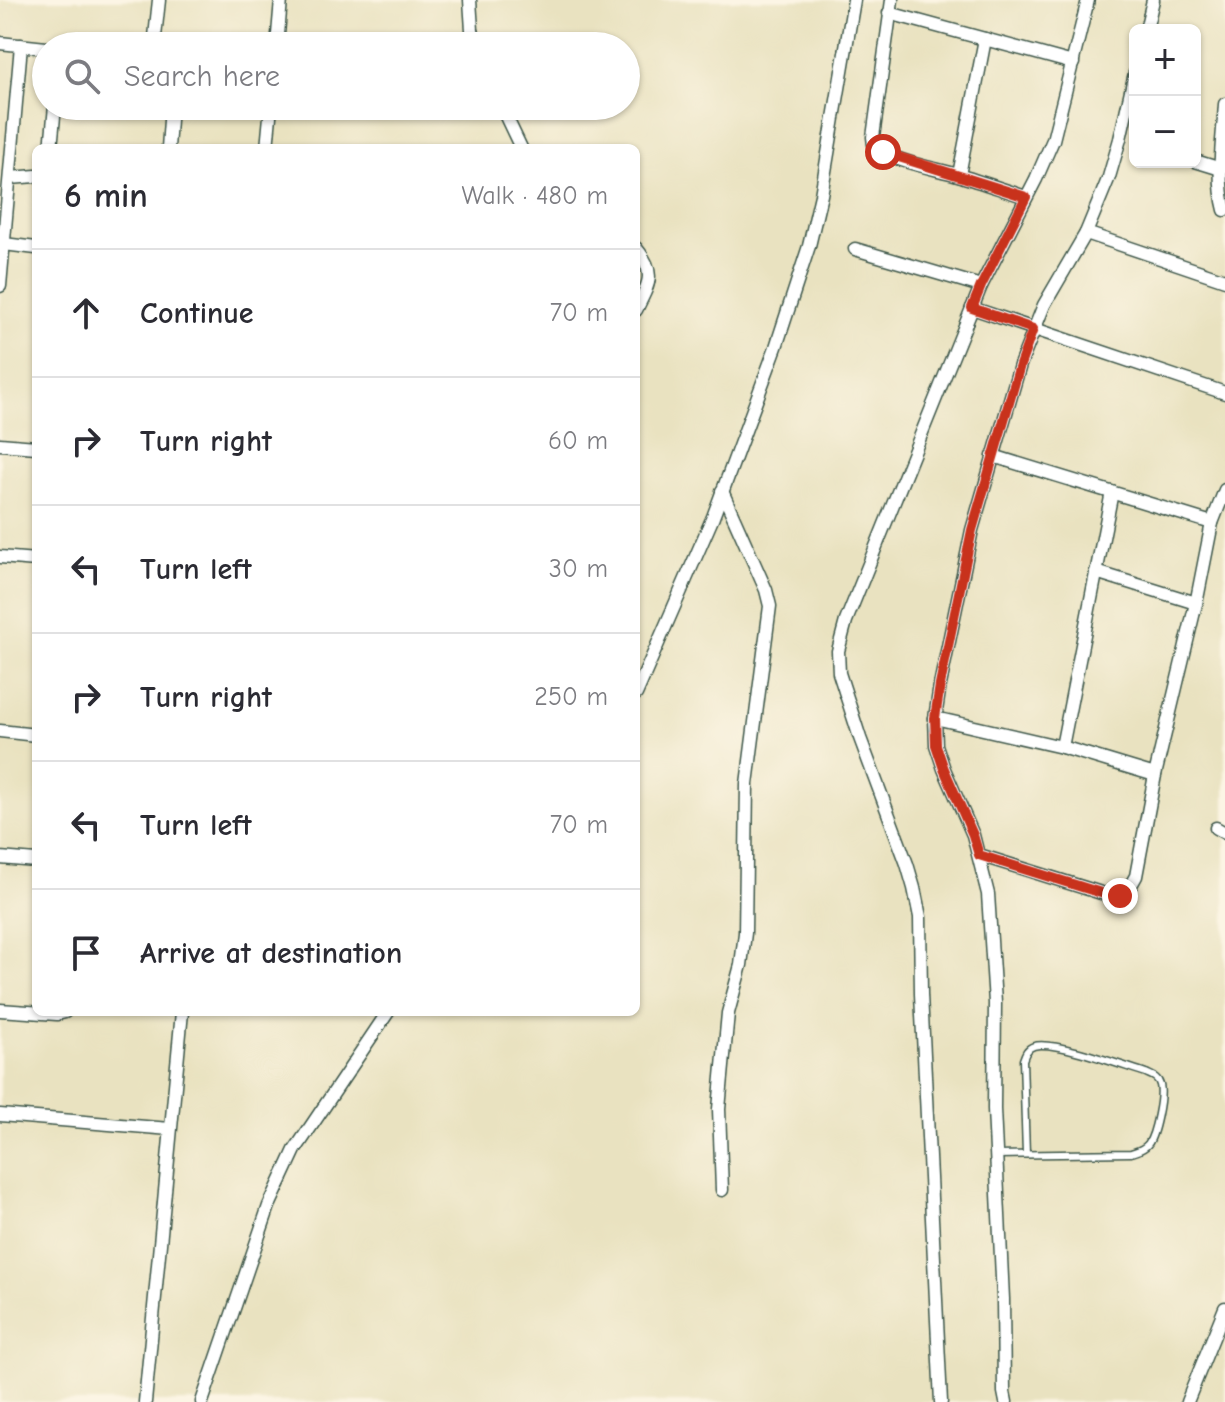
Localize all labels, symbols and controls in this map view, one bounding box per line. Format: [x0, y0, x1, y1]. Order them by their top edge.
map controls [1129, 24, 1201, 168]
button: + [1129, 24, 1201, 96]
search box [32, 32, 640, 120]
icon: search [60, 54, 104, 98]
text: Search here [124, 59, 280, 94]
button: − [1129, 96, 1201, 168]
route start [865, 134, 901, 170]
text: 6 min [64, 176, 148, 216]
text: Walk · 480 m [462, 181, 608, 211]
icon: ahead [64, 291, 108, 335]
text: Continue [140, 296, 254, 331]
text: 70 m [550, 298, 608, 328]
icon: right [64, 419, 108, 463]
text: Turn right [140, 424, 272, 459]
text: 60 m [548, 426, 608, 456]
icon: left [64, 547, 108, 591]
text: Turn left [140, 552, 252, 587]
text: 30 m [549, 554, 608, 584]
icon: right [64, 675, 108, 719]
text: Turn right [140, 680, 272, 715]
text: 250 m [534, 682, 608, 712]
icon: left [64, 803, 108, 847]
text: Turn left [140, 808, 252, 843]
text: 70 m [550, 810, 608, 840]
route end [1102, 878, 1138, 914]
icon: arrive [64, 931, 108, 975]
text: Arrive at destination [140, 936, 402, 971]

